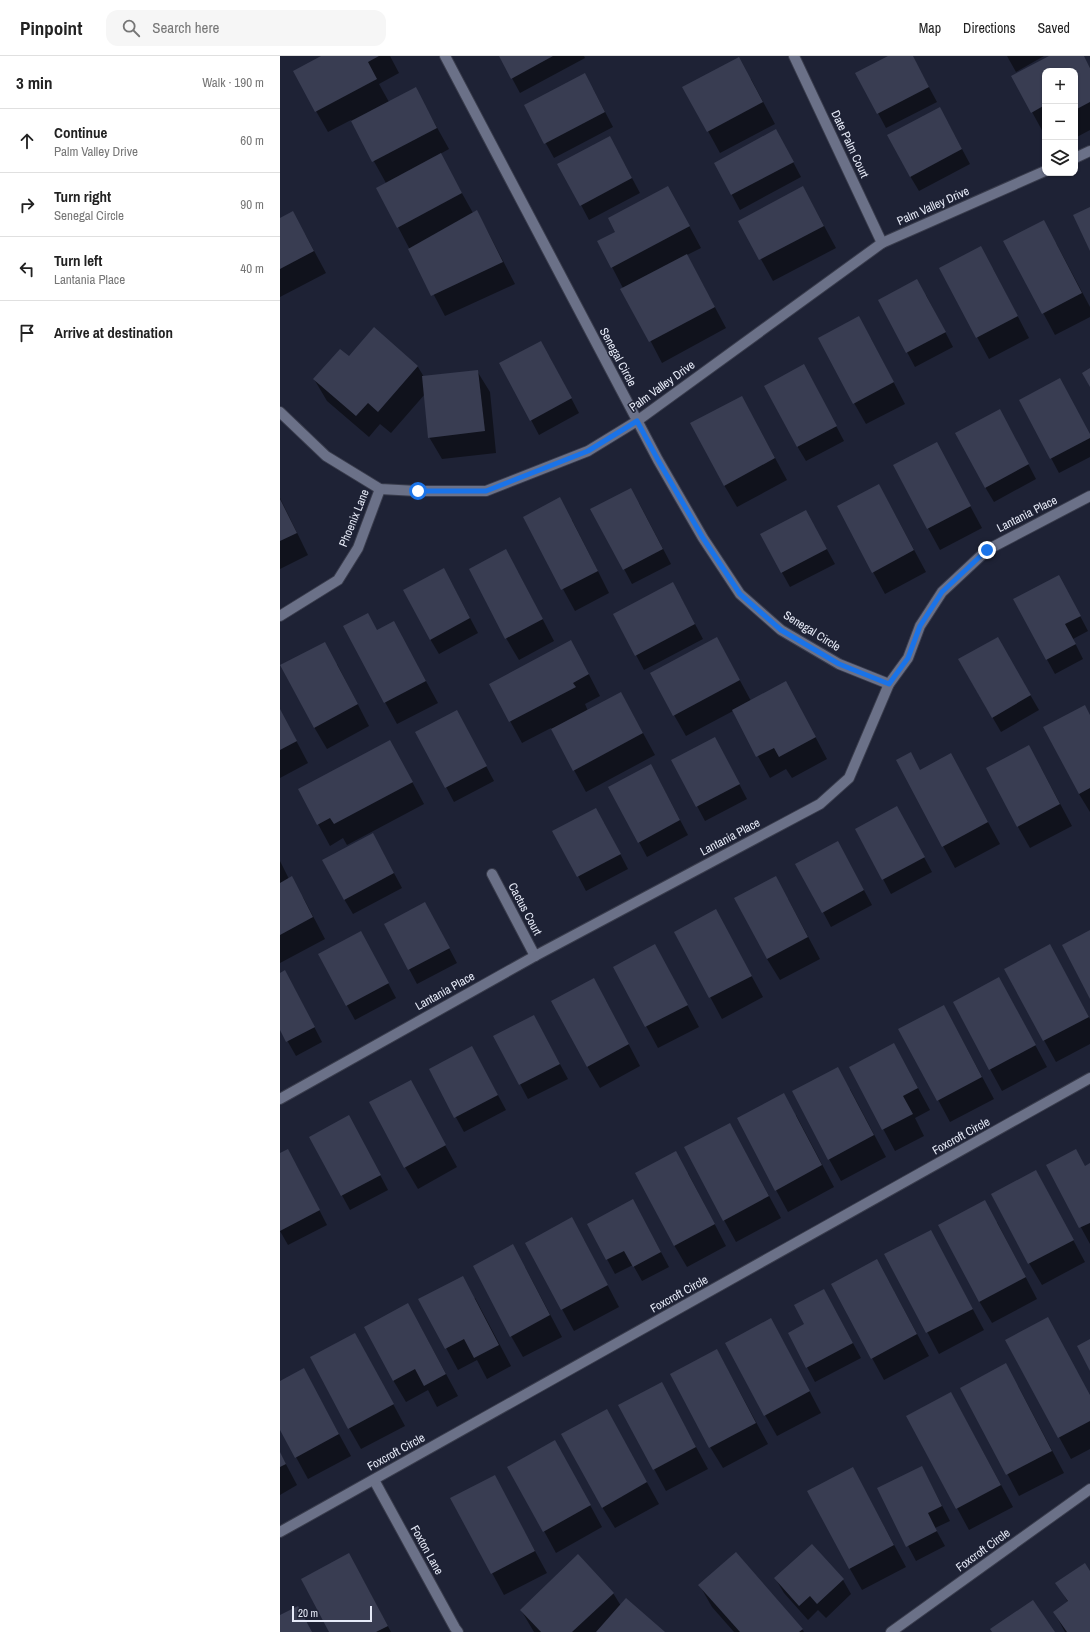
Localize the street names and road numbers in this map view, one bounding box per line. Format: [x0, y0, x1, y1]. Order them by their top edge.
street label: Date Palm Court [827, 108, 873, 181]
street label: Palm Valley Drive [894, 183, 972, 229]
street label: Senegal Circle [596, 325, 640, 389]
street label: Palm Valley Drive [626, 357, 698, 415]
street label: Phoenix Lane [335, 487, 373, 549]
street label: Lantania Place [994, 492, 1060, 536]
street label: Senegal Circle [780, 607, 844, 655]
street label: Lantania Place [697, 815, 763, 859]
street label: Cactus Court [504, 880, 546, 938]
street label: Lantania Place [412, 968, 478, 1014]
street label: Foxcroft Circle [929, 1114, 993, 1158]
street label: Foxcroft Circle [647, 1272, 711, 1316]
street label: Foxcroft Circle [364, 1430, 428, 1474]
street label: Foxton Lane [407, 1522, 447, 1578]
street label: Foxcroft Circle [953, 1525, 1013, 1575]

